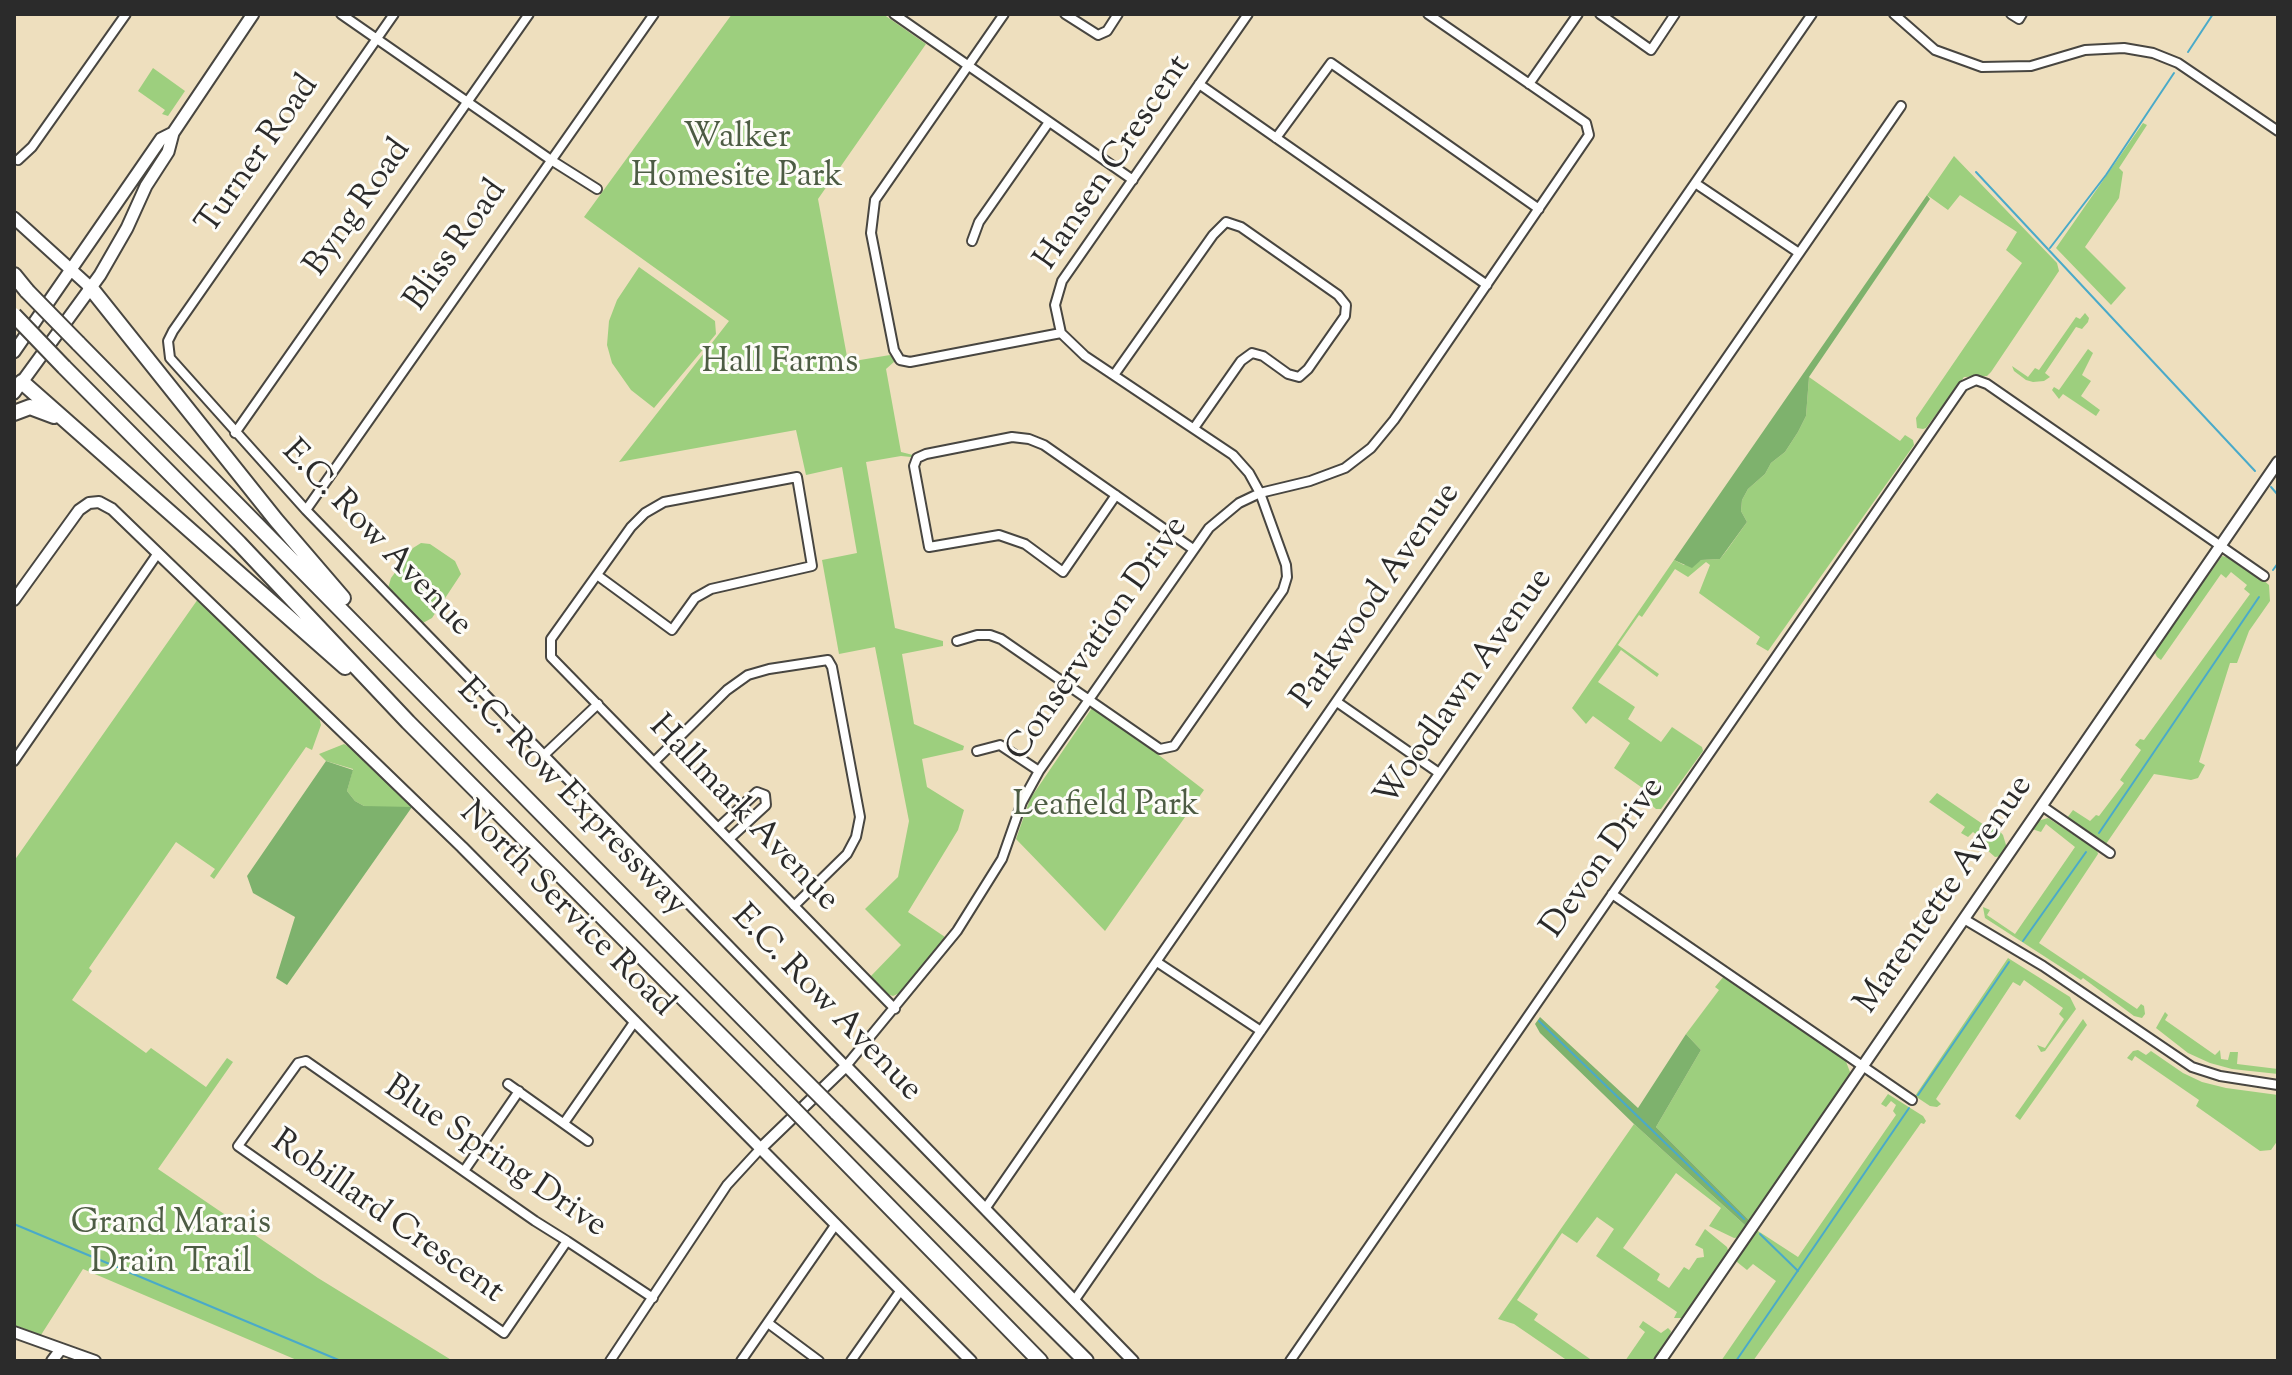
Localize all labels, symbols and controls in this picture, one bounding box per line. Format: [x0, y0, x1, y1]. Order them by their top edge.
street label: Hansen Crescent [1028, 49, 1202, 279]
street label: Turner Road [190, 68, 330, 244]
park label: Walker Homesite Park [631, 120, 843, 200]
street label: Byng Road [298, 132, 422, 286]
street label: Bliss Road [398, 174, 518, 320]
park label: Hall Farms [702, 345, 858, 385]
street label: E.C. Row Avenue [271, 433, 479, 647]
street label: Parkwood Avenue [1285, 476, 1471, 718]
street label: Conservation Drive [999, 510, 1199, 770]
street label: Woodlawn Avenue [1368, 562, 1564, 816]
street label: E.C. Row Expressway [446, 672, 694, 926]
street label: Hallmark Avenue [638, 708, 846, 922]
street label: Marentette Avenue [1848, 769, 2044, 1023]
street label: Devon Drive [1535, 771, 1675, 947]
park label: Leafield Park [1013, 788, 1199, 828]
street label: North Service Road [449, 795, 681, 1027]
street label: E.C. Row Avenue [721, 898, 929, 1112]
street label: Blue Spring Drive [375, 1069, 613, 1249]
street label: Robillard Crescent [262, 1123, 510, 1315]
park label: Grand Marais Drain Trail [71, 1206, 271, 1286]

